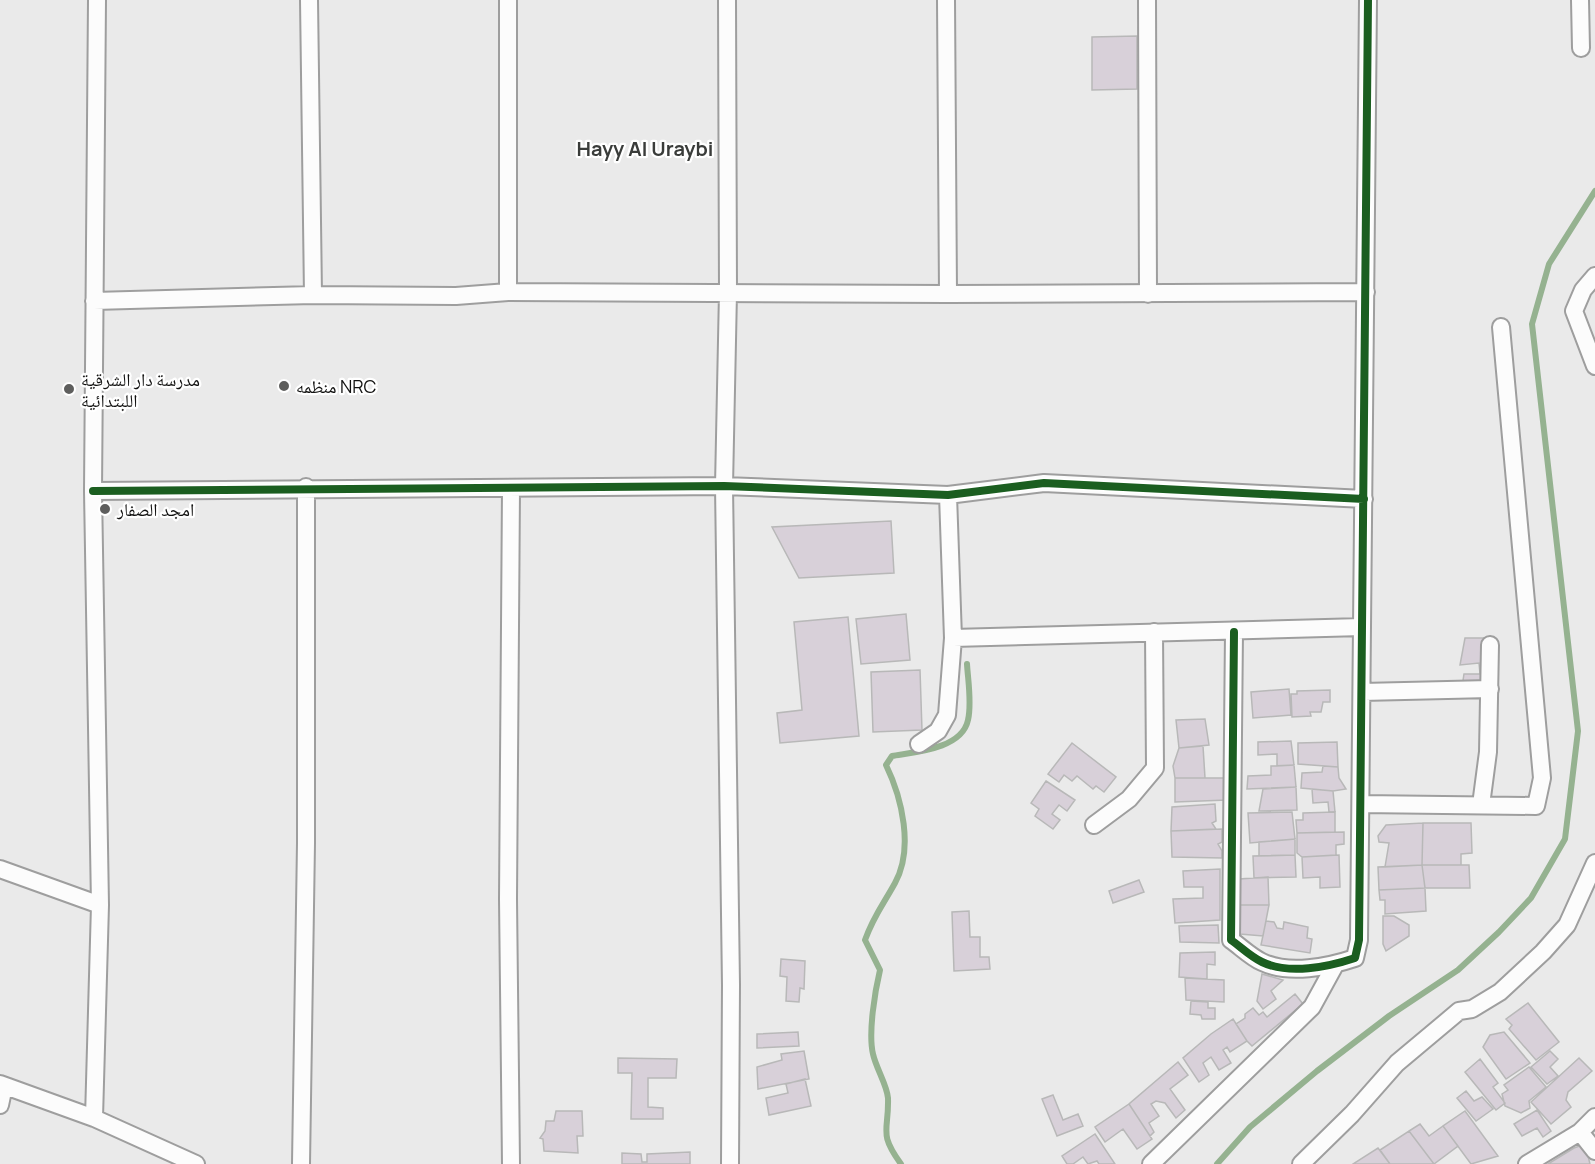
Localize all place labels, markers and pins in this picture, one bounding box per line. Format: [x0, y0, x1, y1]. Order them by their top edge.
place label: مدرسة دار الشرقية اللبتدائية [81, 367, 200, 412]
place label: منظمه NRC [296, 374, 376, 398]
marker: منظمه NRC [277, 379, 291, 393]
marker: مدرسة دار الشرقية اللبتدائية [62, 382, 76, 396]
place label: امجد الصفار [116, 497, 194, 521]
marker: امجد الصفار [98, 502, 112, 516]

